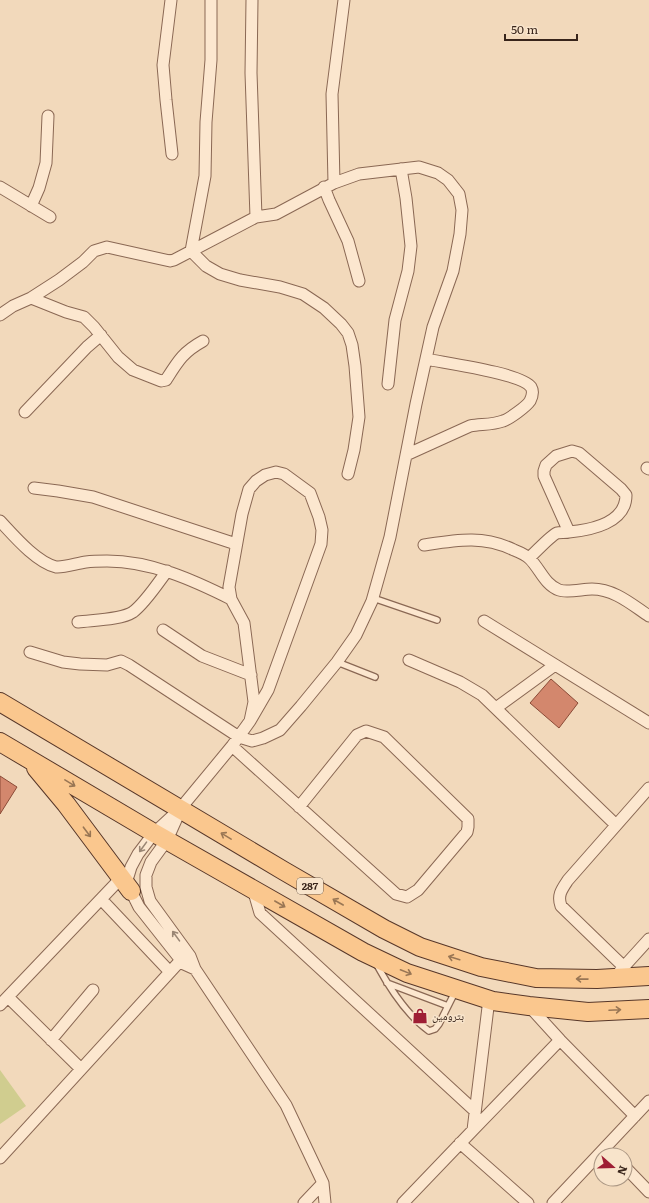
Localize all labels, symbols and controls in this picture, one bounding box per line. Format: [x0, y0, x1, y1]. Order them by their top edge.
scale bar [505, 16, 577, 42]
text: 50 m [511, 20, 538, 38]
one-way arrow [64, 780, 76, 788]
one-way arrow [83, 827, 91, 838]
one-way arrow [220, 832, 232, 840]
one-way arrow [139, 841, 148, 852]
road number: 287 [297, 878, 323, 894]
one-way arrow [332, 897, 344, 905]
one-way arrow [273, 901, 285, 909]
one-way arrow [172, 930, 180, 941]
one-way arrow [449, 954, 461, 962]
one-way arrow [400, 968, 412, 976]
one-way arrow [576, 975, 589, 982]
shop icon: بترومين [411, 1007, 429, 1025]
place label: بترومين [432, 1007, 464, 1023]
one-way arrow [608, 1007, 621, 1014]
north arrow [593, 1147, 633, 1187]
text: N [614, 1164, 632, 1178]

